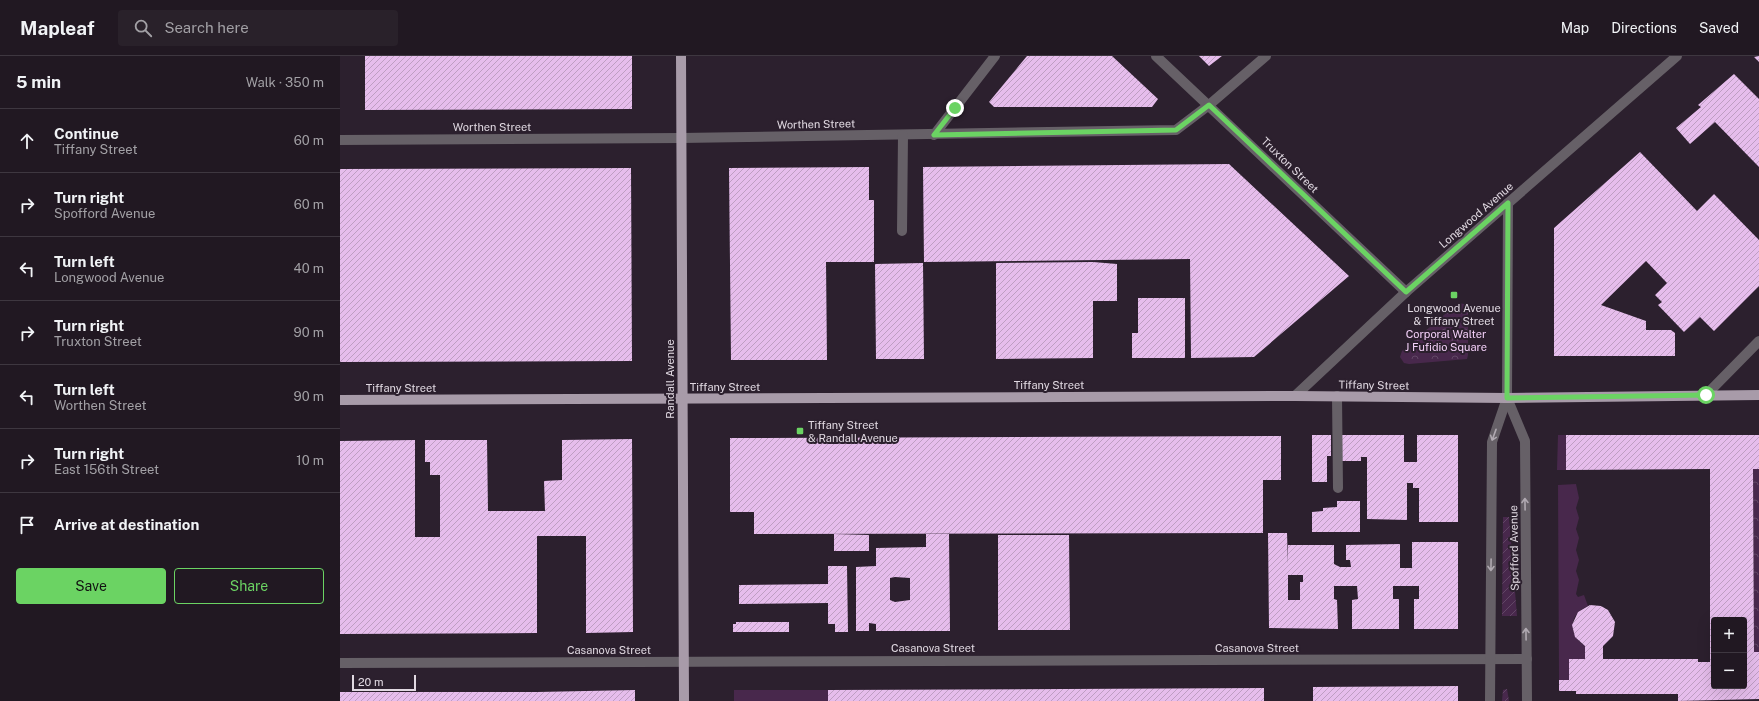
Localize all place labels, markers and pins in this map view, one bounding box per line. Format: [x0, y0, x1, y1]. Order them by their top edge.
marker: Longwood Avenue & Tiffany Street [1449, 290, 1459, 300]
place label: Longwood Avenue & Tiffany Street [1407, 302, 1501, 327]
place label: Tiffany Street & Randall Avenue [808, 419, 898, 444]
marker: Tiffany Street & Randall Avenue [795, 426, 805, 436]

